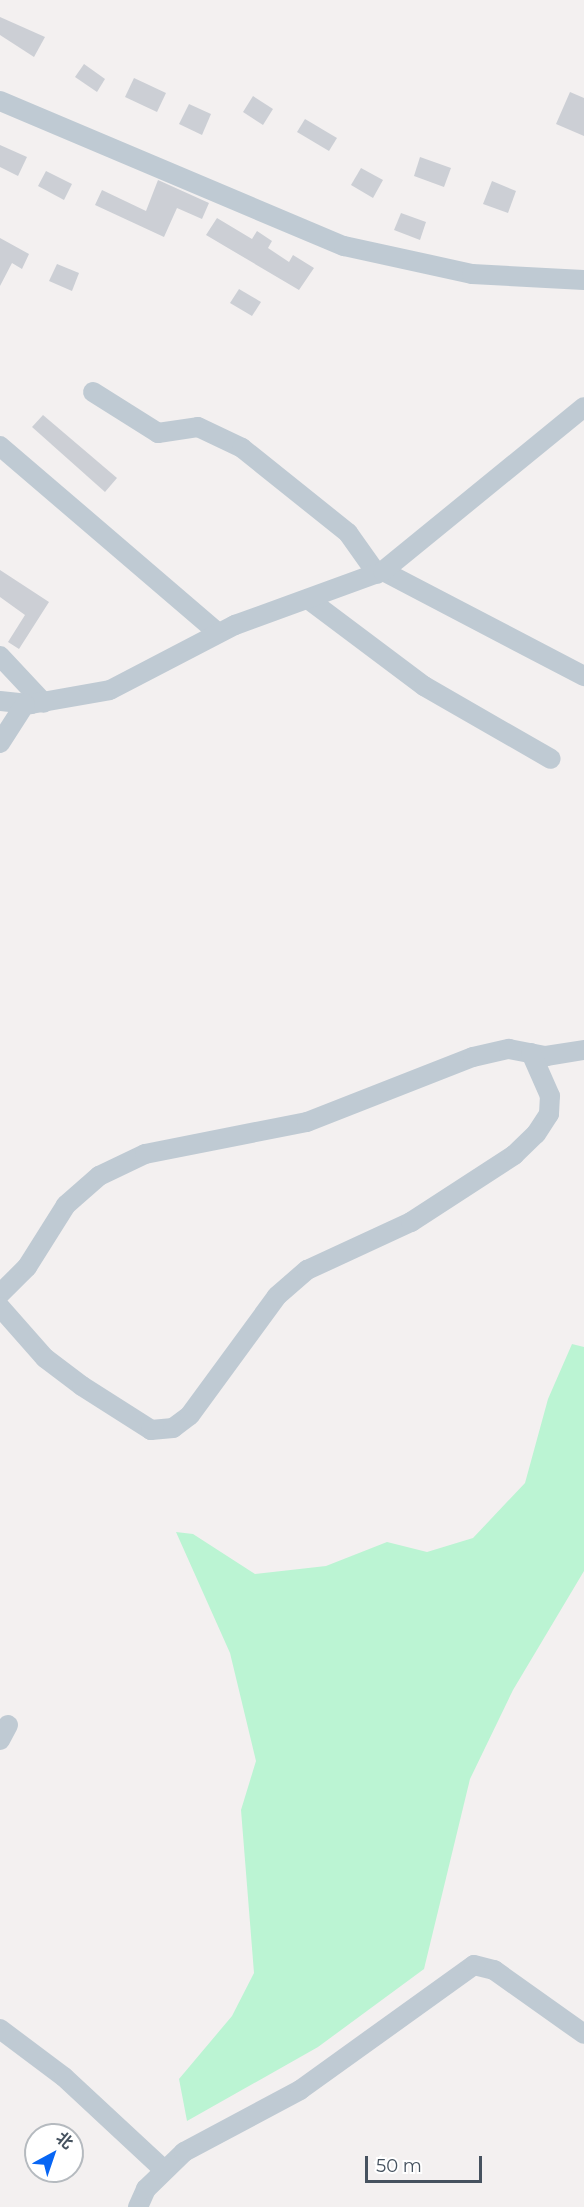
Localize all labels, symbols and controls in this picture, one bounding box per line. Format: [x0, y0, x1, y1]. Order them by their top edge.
north arrow [24, 2123, 84, 2183]
text: 北 [52, 2128, 77, 2153]
scale bar [368, 2144, 485, 2182]
text: 50 m [376, 2155, 422, 2177]

